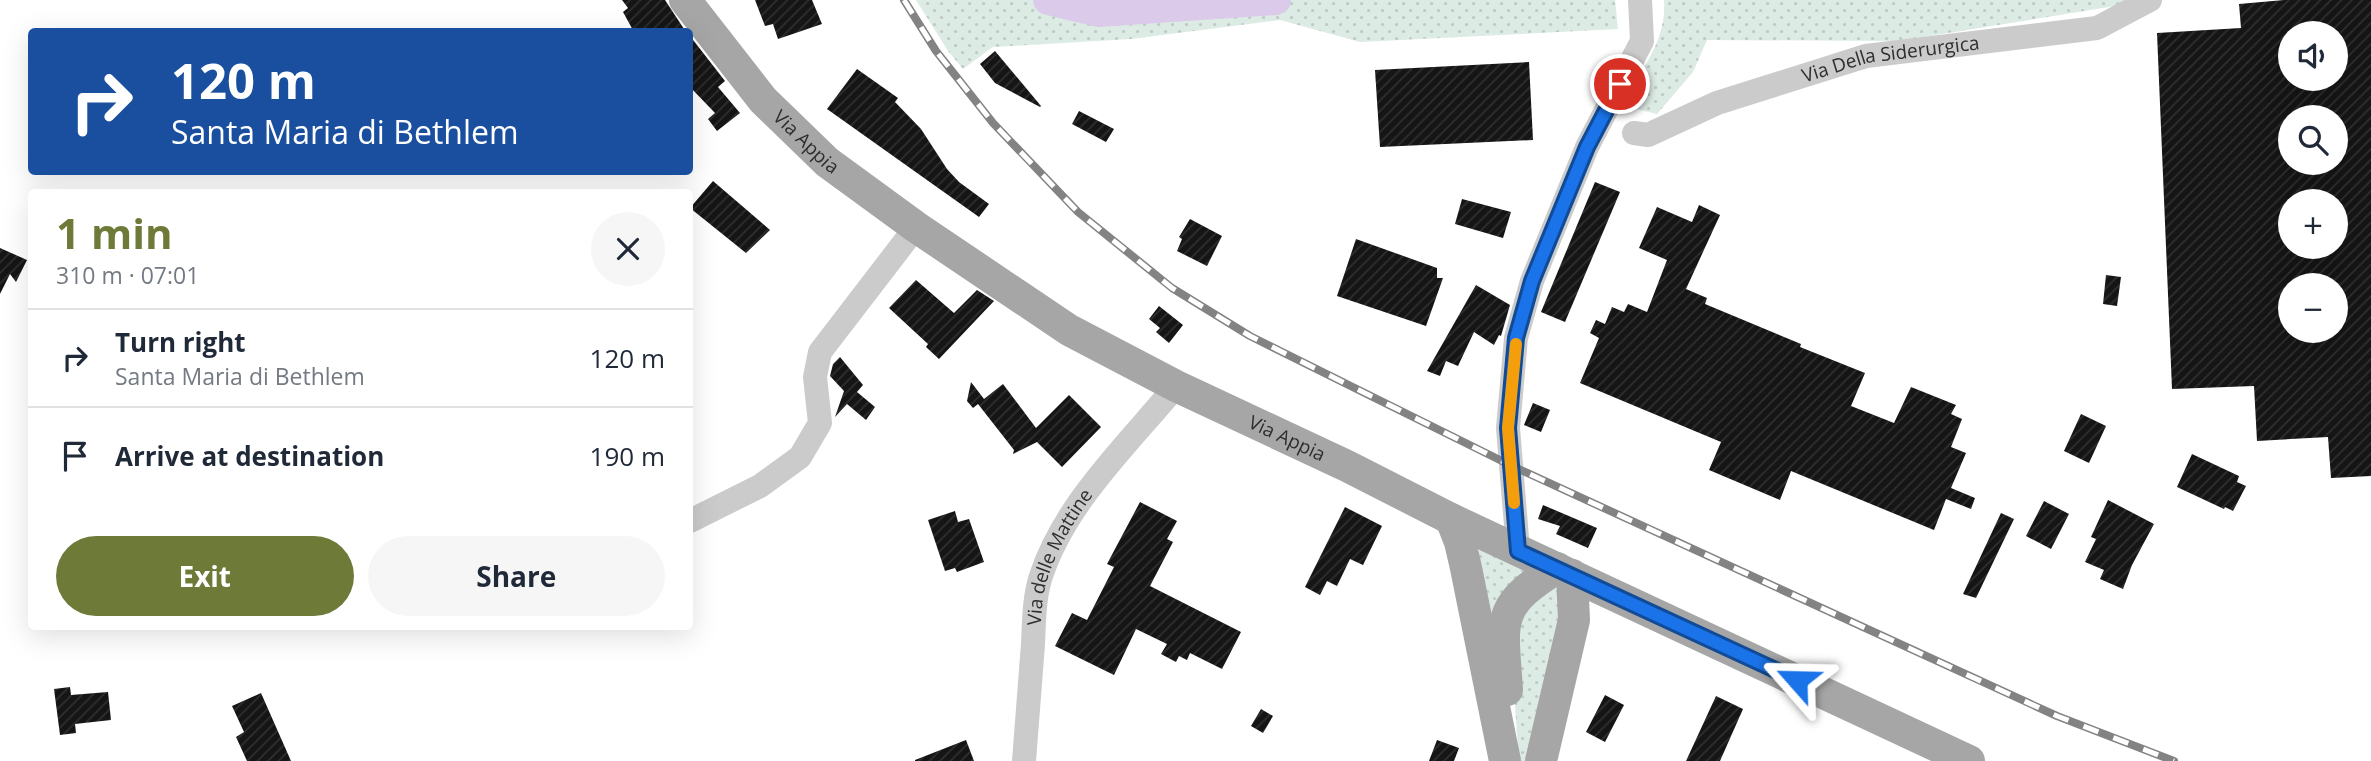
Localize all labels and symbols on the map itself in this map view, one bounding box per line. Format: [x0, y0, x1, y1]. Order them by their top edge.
street label: Via Della Siderurgica [1798, 29, 1981, 88]
pin [1590, 54, 1650, 114]
street label: Via Appia [768, 104, 845, 180]
street label: Via Appia [1244, 409, 1330, 467]
street label: Via delle Mattine [1021, 483, 1098, 626]
position arrow [1760, 643, 1834, 717]

